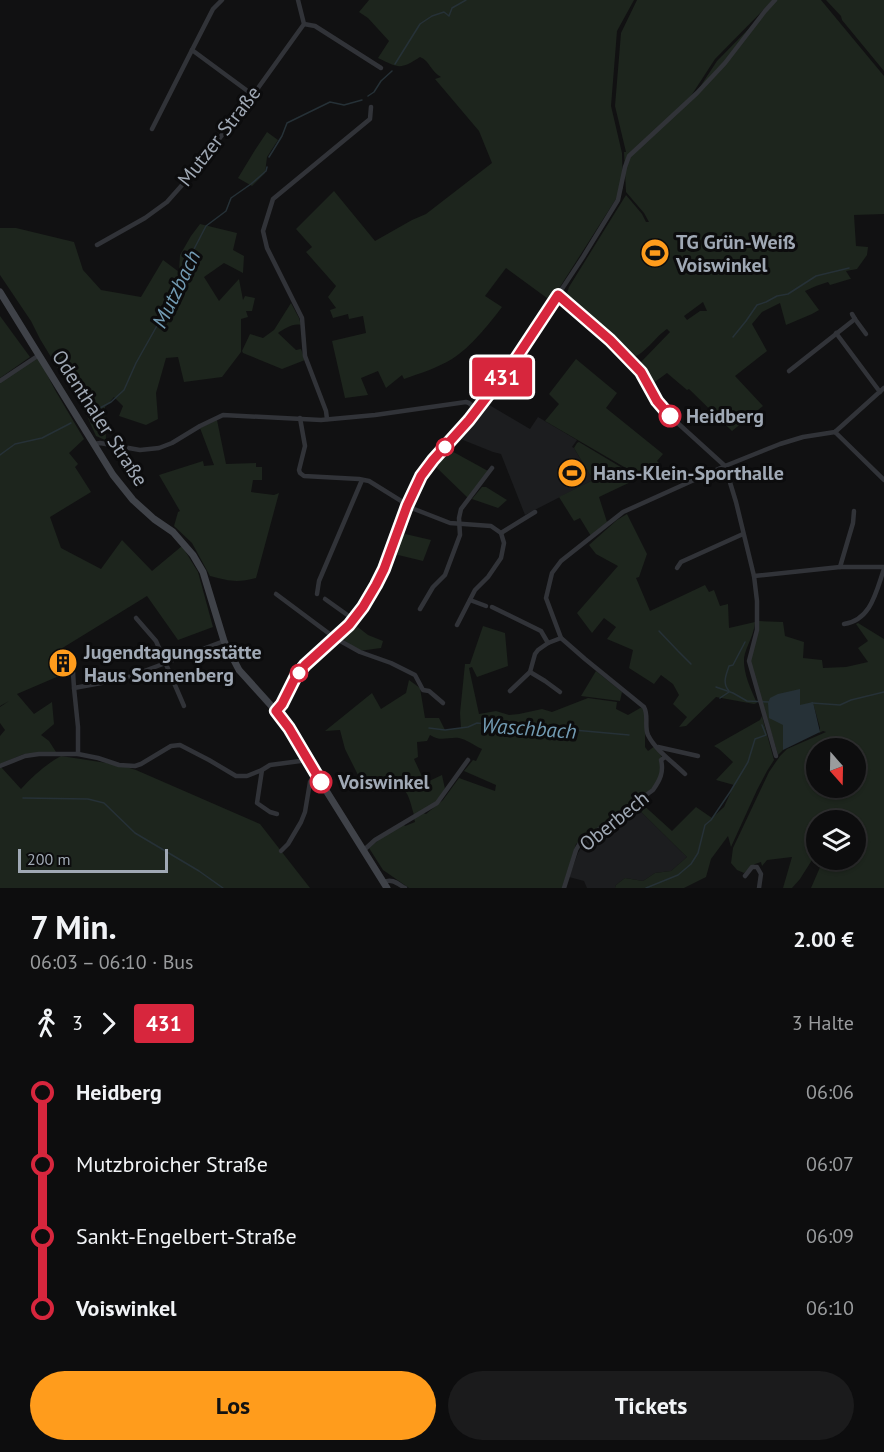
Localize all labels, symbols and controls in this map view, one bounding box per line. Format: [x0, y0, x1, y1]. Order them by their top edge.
street label: Mutzer Straße [172, 81, 266, 191]
place label: TG Grün-Weiß Voiswinkel [675, 229, 796, 278]
sports icon: TG Grün-Weiß Voiswinkel [639, 237, 671, 269]
water label: Mutzbach [146, 246, 206, 332]
street label: Odenthaler Straße [46, 345, 154, 491]
line badge: 431 [468, 358, 536, 397]
text: 431 [484, 364, 520, 391]
place label: Heidberg [686, 403, 764, 429]
marker: Heidberg [659, 405, 681, 427]
unlabelled marker [436, 438, 454, 456]
sports icon: Hans-Klein-Sporthalle [556, 457, 588, 489]
place label: Hans-Klein-Sporthalle [593, 460, 784, 486]
place label: Jugendtagungsstätte Haus Sonnenberg [83, 639, 262, 688]
building icon: Jugendtagungsstätte Haus Sonnenberg [47, 647, 79, 679]
unlabelled marker [290, 664, 308, 682]
water label: Waschbach [480, 711, 578, 745]
north arrow [806, 738, 866, 798]
map controls [806, 738, 866, 870]
place label: Voiswinkel [337, 769, 430, 795]
marker: Voiswinkel [310, 771, 332, 793]
street label: Oberbech [574, 785, 654, 857]
button: layers [806, 810, 866, 870]
scale bar [18, 846, 168, 874]
text: 200 m [27, 849, 70, 869]
text: 7 Min. [30, 905, 117, 948]
text: 2.00 € [793, 925, 854, 953]
text: 06:03 – 06:10 · Bus [30, 949, 194, 975]
icon: walk [30, 1007, 63, 1040]
icon: forward [92, 1007, 125, 1040]
text: 3 [72, 1010, 83, 1036]
text: 431 [146, 1010, 182, 1037]
text: 3 Halte [792, 1010, 854, 1036]
text: Heidberg [76, 1078, 162, 1106]
text: 06:06 [806, 1079, 854, 1105]
text: Mutzbroicher Straße [76, 1150, 268, 1178]
text: 06:07 [806, 1151, 854, 1177]
text: Sankt-Engelbert-Straße [76, 1222, 297, 1250]
text: 06:09 [806, 1223, 854, 1249]
text: Voiswinkel [76, 1294, 177, 1322]
text: 06:10 [806, 1295, 854, 1321]
button: Los [30, 1371, 436, 1440]
button: Tickets [448, 1371, 854, 1440]

